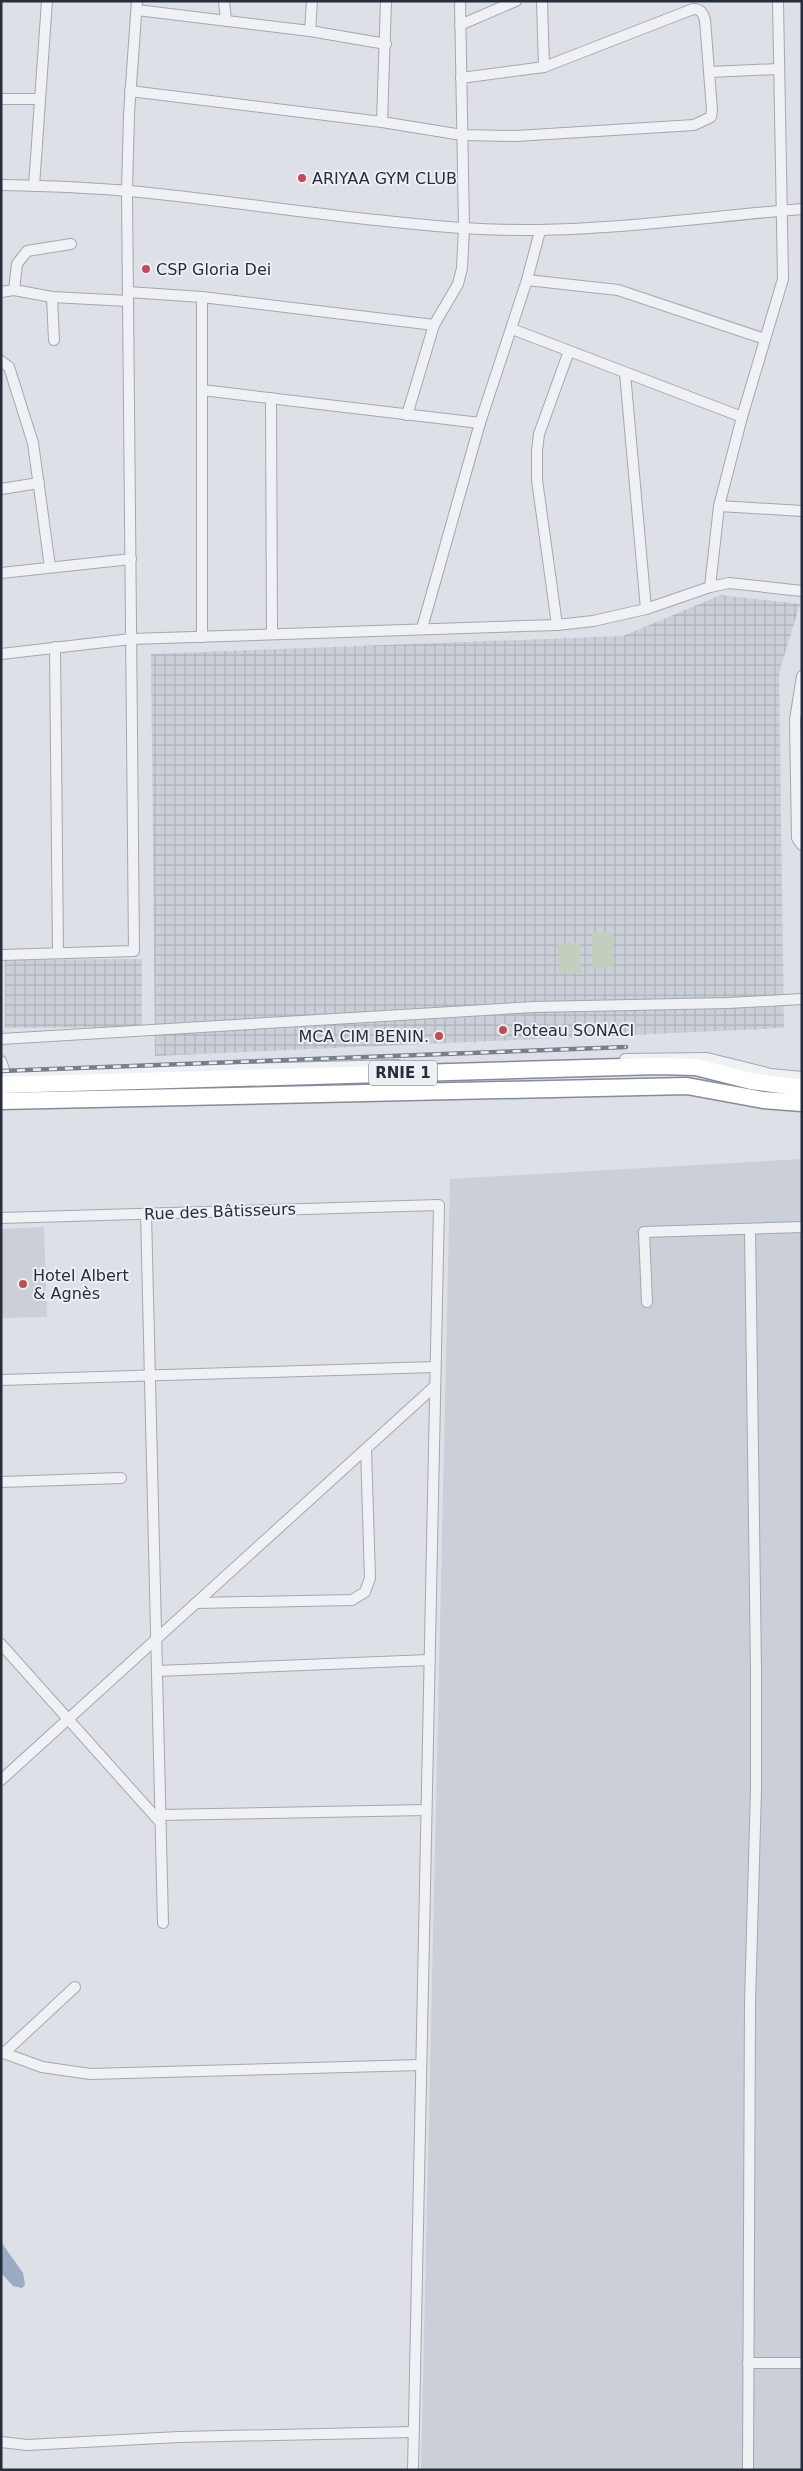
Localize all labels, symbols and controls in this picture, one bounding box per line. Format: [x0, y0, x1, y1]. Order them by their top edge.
place label: ARIYAA GYM CLUB [312, 169, 457, 188]
marker: ARIYAA GYM CLUB [296, 172, 308, 184]
place label: CSP Gloria Dei [156, 260, 271, 279]
marker: CSP Gloria Dei [140, 263, 152, 275]
place label: Poteau SONACI [513, 1021, 634, 1040]
marker: Poteau SONACI [497, 1024, 509, 1036]
place label: MCA CIM BENIN. [298, 1027, 429, 1046]
marker: MCA CIM BENIN. [433, 1030, 445, 1042]
road number: RNIE 1 [369, 1060, 437, 1086]
street label: Rue des Bâtisseurs [144, 1199, 296, 1224]
place label: Hotel Albert & Agnès [33, 1266, 129, 1303]
marker: Hotel Albert & Agnès [17, 1278, 29, 1290]

